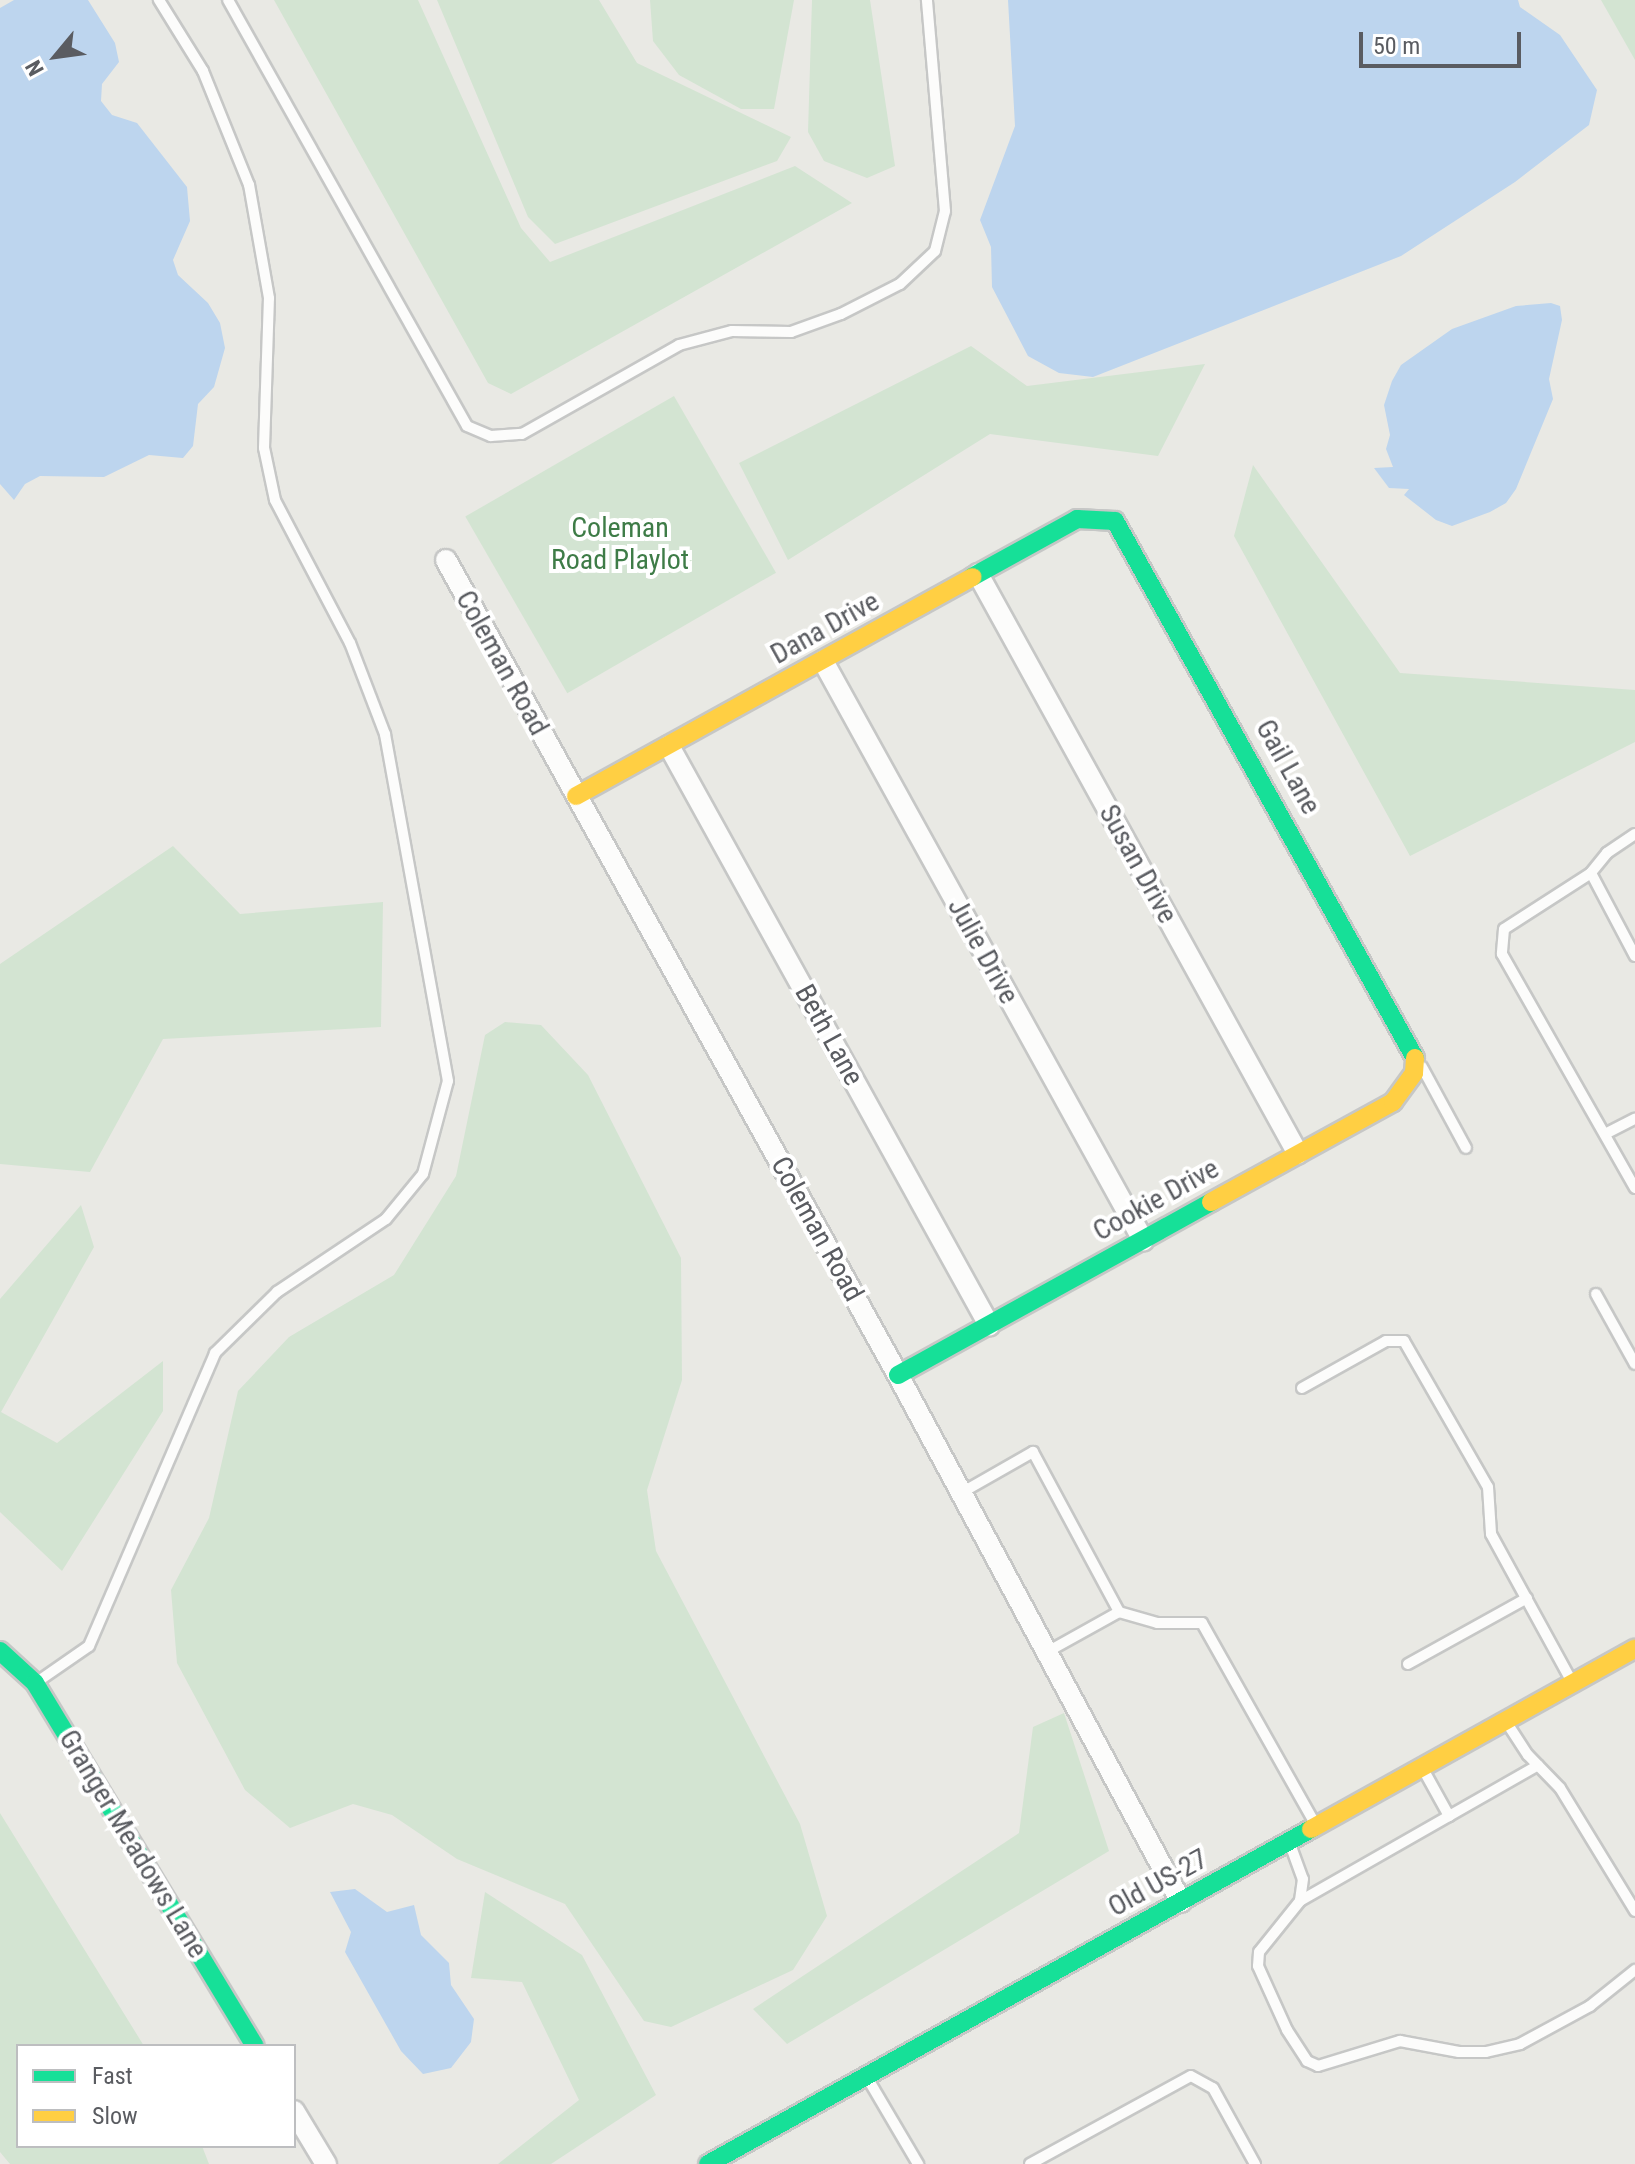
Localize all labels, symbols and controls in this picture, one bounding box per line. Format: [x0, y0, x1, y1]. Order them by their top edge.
north arrow [16, 16, 96, 96]
scale bar [1363, 16, 1525, 66]
text: 50 m [1373, 32, 1420, 60]
text: N [20, 56, 49, 80]
park label: Coleman Road Playlot [551, 511, 689, 577]
street label: Coleman Road [448, 585, 556, 741]
street label: Dana Drive [765, 585, 885, 671]
street label: Gail Lane [1248, 714, 1328, 820]
street label: Susan Drive [1092, 799, 1184, 929]
street label: Julie Drive [940, 892, 1026, 1010]
street label: Beth Lane [788, 979, 870, 1091]
street label: Coleman Road [763, 1151, 871, 1307]
street label: Cookie Drive [1087, 1152, 1225, 1248]
street label: Granger Meadows Lane [52, 1724, 214, 1964]
street label: Old US-27 [1102, 1842, 1214, 1924]
legend [16, 2044, 296, 2148]
text: Fast [92, 2062, 133, 2090]
text: Slow [92, 2102, 138, 2130]

